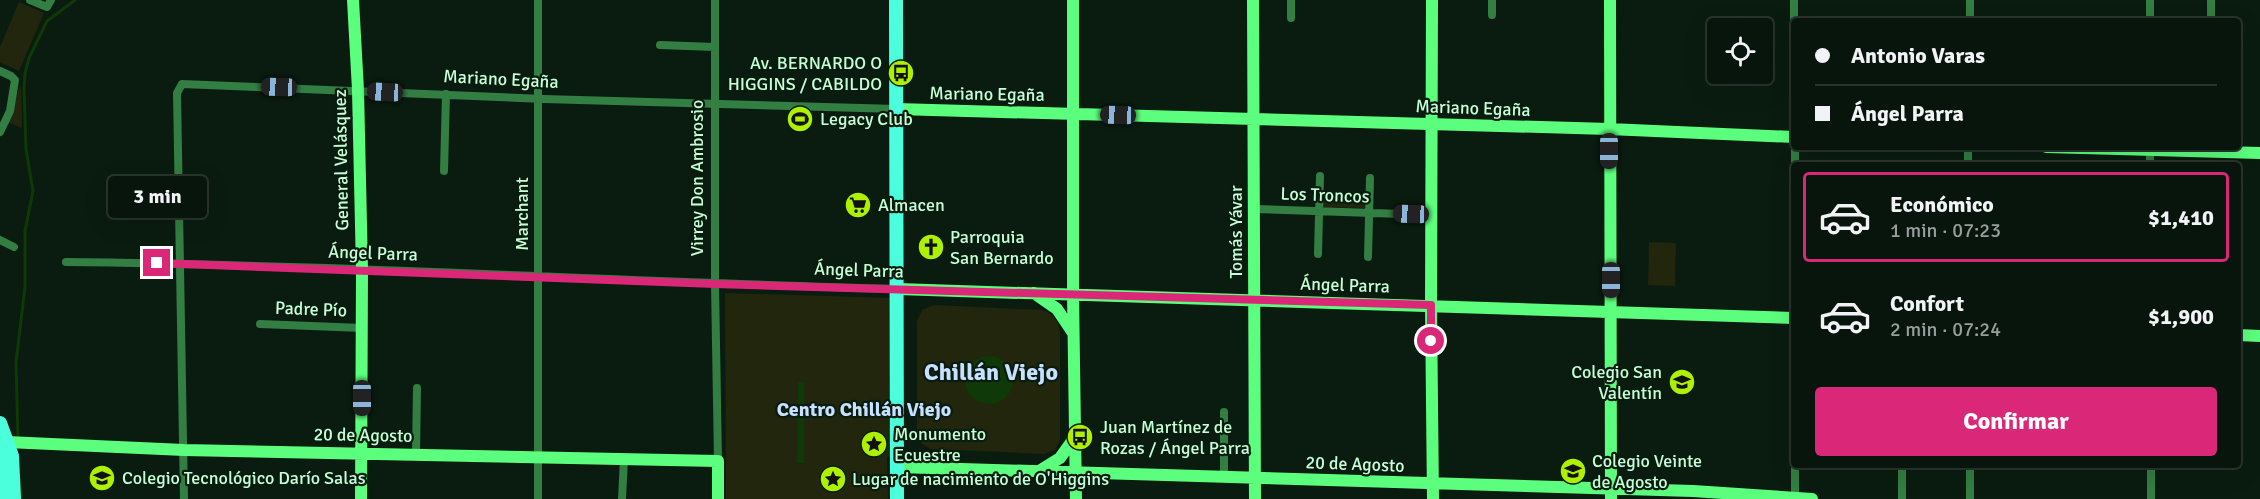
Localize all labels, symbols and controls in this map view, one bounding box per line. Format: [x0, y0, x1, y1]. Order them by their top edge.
map controls [1707, 18, 1773, 84]
button: locate [1707, 18, 1773, 84]
text: Antonio Varas [1851, 42, 1985, 69]
place label: Av. BERNARDO O HIGGINS / CABILDO [728, 52, 882, 95]
bus stop icon: Av. BERNARDO O HIGGINS / CABILDO [886, 58, 916, 88]
street label: Mariano Egaña [443, 65, 559, 93]
car [261, 77, 297, 97]
car [367, 82, 403, 102]
street label: Mariano Egaña [929, 82, 1045, 106]
street label: General Velásquez [329, 89, 353, 231]
street label: Mariano Egaña [1415, 95, 1531, 121]
street label: Virrey Don Ambrosio [686, 100, 708, 256]
text: Ángel Parra [1851, 100, 1964, 127]
sports icon: Legacy Club [785, 104, 815, 134]
car [1100, 105, 1136, 125]
place label: Legacy Club [820, 108, 913, 130]
car [1600, 133, 1618, 169]
callout: 3 min [108, 176, 207, 218]
street label: Marchant [511, 177, 533, 251]
street label: Los Troncos [1280, 182, 1370, 208]
text: 3 min [133, 184, 182, 209]
street label: Tomás Yávar [1225, 185, 1247, 279]
supermarket icon: Almacen [843, 190, 873, 220]
icon: car [1818, 190, 1872, 244]
text: Económico [1890, 191, 1994, 218]
place label: Almacen [878, 194, 945, 216]
car [1393, 204, 1429, 224]
text: $1,410 [2148, 204, 2214, 231]
text: 1 min · 07:23 [1890, 218, 2001, 243]
place label: Parroquia San Bernardo [950, 226, 1054, 269]
church icon: Parroquia San Bernardo [916, 232, 946, 262]
street label: Ángel Parra [328, 240, 418, 266]
route end [143, 249, 170, 276]
street label: Ángel Parra [814, 257, 904, 283]
car [1602, 262, 1620, 298]
street label: Ángel Parra [1300, 272, 1390, 298]
icon: car [1818, 289, 1872, 343]
text: Confort [1890, 290, 1964, 317]
street label: Padre Pío [275, 297, 347, 321]
text: $1,900 [2148, 303, 2214, 330]
text: 2 min · 07:24 [1890, 317, 2001, 342]
route start [1417, 327, 1444, 354]
district label: Chillán Viejo [924, 357, 1058, 387]
place label: Colegio San Valentín [1571, 361, 1662, 404]
school or university icon: Colegio San Valentín [1667, 367, 1697, 397]
car [353, 380, 371, 416]
button: Confirmar [1815, 387, 2217, 456]
district label: Centro Chillán Viejo [777, 397, 951, 422]
place label: Juan Martínez de Rozas / Ángel Parra [1100, 416, 1250, 459]
bus stop icon: Juan Martínez de Rozas / Ángel Parra [1065, 422, 1095, 452]
street label: 20 de Agosto [313, 423, 413, 447]
place label: Monumento Ecuestre [894, 423, 986, 466]
place icon: Monumento Ecuestre [859, 429, 889, 459]
place label: Colegio Veinte de Agosto [1592, 450, 1702, 493]
street label: 20 de Agosto [1305, 451, 1405, 477]
school or university icon: Colegio Veinte de Agosto [1558, 456, 1588, 486]
school or university icon: Colegio Tecnológico Darío Salas [87, 463, 117, 493]
place icon: Lugar de nacimiento de O'Higgins [818, 464, 848, 494]
place label: Colegio Tecnológico Darío Salas [122, 467, 366, 489]
place label: Lugar de nacimiento de O'Higgins [852, 468, 1109, 490]

